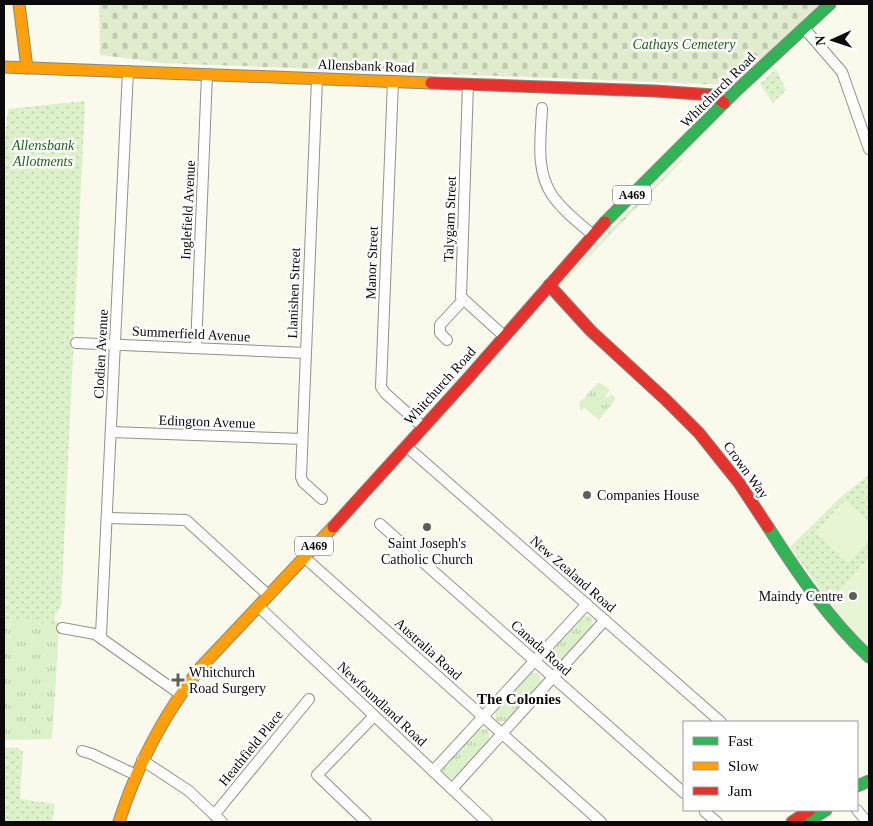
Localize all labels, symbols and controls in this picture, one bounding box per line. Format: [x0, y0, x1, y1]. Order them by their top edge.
north arrow [808, 15, 858, 65]
text: N [813, 35, 828, 46]
park label: Cathays Cemetery [632, 37, 736, 52]
street label: Whitchurch Road [678, 50, 758, 130]
street label: Allensbank Road [317, 57, 415, 75]
park label: Allensbank Allotments [11, 138, 75, 169]
street label: Inglefield Avenue [178, 160, 198, 260]
street label: Talygarn Street [441, 176, 459, 262]
road number: A469 [613, 186, 651, 204]
street label: Manor Street [363, 226, 381, 300]
street label: Llanishen Street [285, 247, 303, 339]
street label: Clodien Avenue [91, 309, 111, 399]
street label: Summerfield Avenue [132, 323, 250, 345]
street label: Whitchurch Road [401, 344, 479, 428]
street label: Edington Avenue [158, 413, 256, 431]
street label: Crown Way [720, 439, 772, 501]
place label: Companies House [597, 488, 699, 503]
marker: Companies House [581, 489, 593, 501]
marker: Saint Joseph's Catholic Church [421, 521, 433, 533]
street label: New Zealand Road [527, 533, 619, 615]
road number: A469 [295, 536, 333, 556]
place label: Saint Joseph's Catholic Church [381, 536, 473, 567]
place label: Maindy Centre [759, 589, 843, 604]
marker: Maindy Centre [847, 590, 859, 602]
street label: Australia Road [392, 615, 464, 683]
street label: Canada Road [508, 617, 574, 679]
street label: Newfoundland Road [334, 659, 430, 749]
place label: Whitchurch Road Surgery [189, 665, 266, 696]
marker: Whitchurch Road Surgery [171, 673, 185, 687]
district label: The Colonies [477, 691, 561, 707]
street label: Heathfield Place [216, 707, 286, 789]
legend [683, 721, 858, 811]
text: Fast [728, 733, 754, 749]
text: Slow [728, 758, 759, 774]
text: Jam [728, 783, 752, 799]

